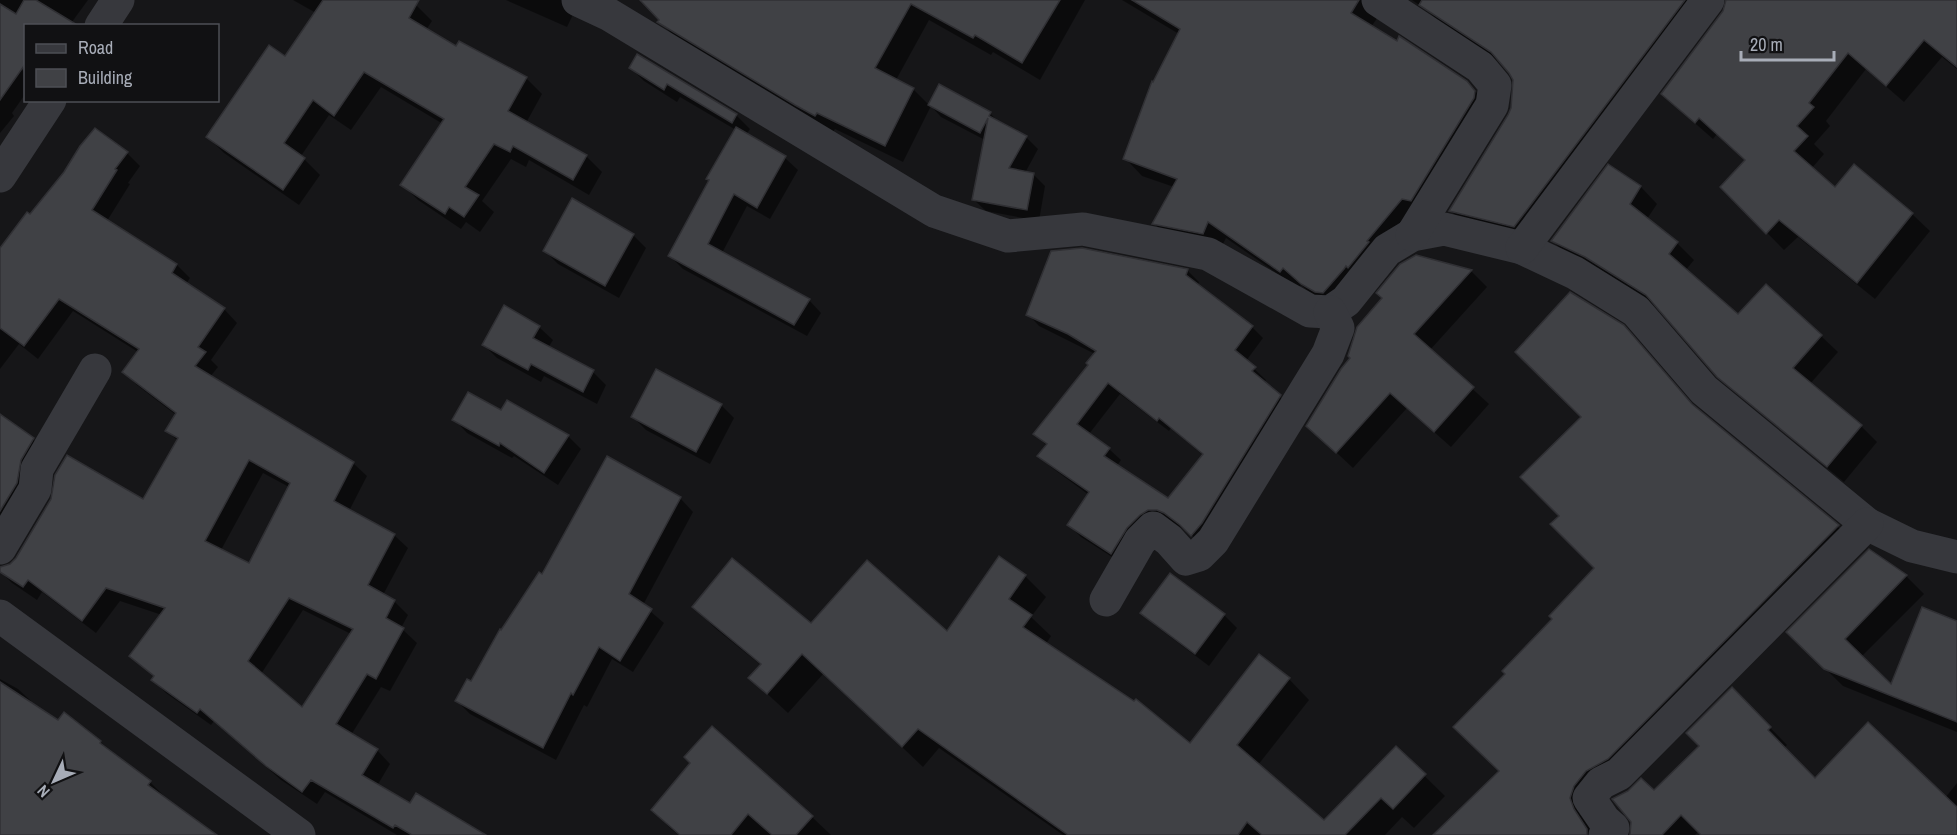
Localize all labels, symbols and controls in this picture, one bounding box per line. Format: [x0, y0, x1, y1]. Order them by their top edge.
legend [24, 24, 219, 102]
scale bar [1741, 24, 1834, 62]
text: 20 m [1750, 32, 1783, 57]
text: Road [78, 35, 113, 60]
text: Building [78, 65, 133, 90]
north arrow [24, 751, 84, 811]
text: N [32, 780, 54, 802]

